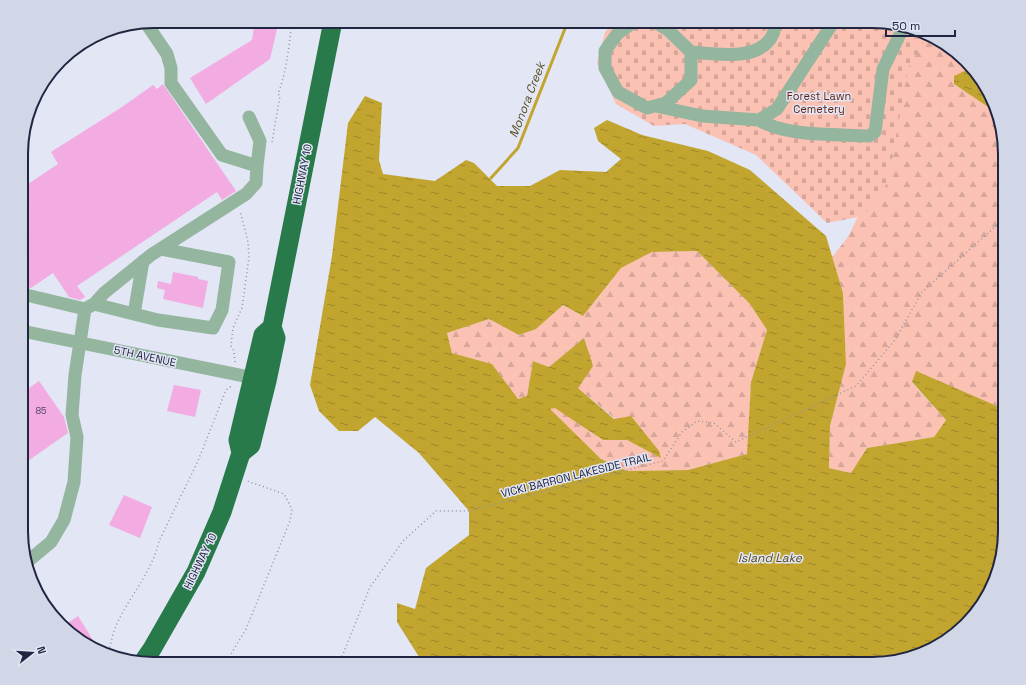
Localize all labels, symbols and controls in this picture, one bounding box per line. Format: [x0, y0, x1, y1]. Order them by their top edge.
scale bar [886, 12, 955, 38]
text: 50 m [892, 18, 920, 34]
water label: Monora Creek [505, 59, 549, 140]
park label: Forest Lawn Cemetery [787, 89, 851, 116]
street label: HIGHWAY 10 [289, 143, 315, 205]
street label: 5TH AVENUE [113, 343, 177, 369]
house number: 85 [36, 405, 47, 417]
street label: VICKI BARRON LAKESIDE TRAIL [499, 450, 653, 500]
street label: HIGHWAY 10 [180, 531, 220, 591]
water label: Island Lake [738, 550, 803, 566]
north arrow [12, 633, 52, 673]
text: N [34, 645, 49, 656]

